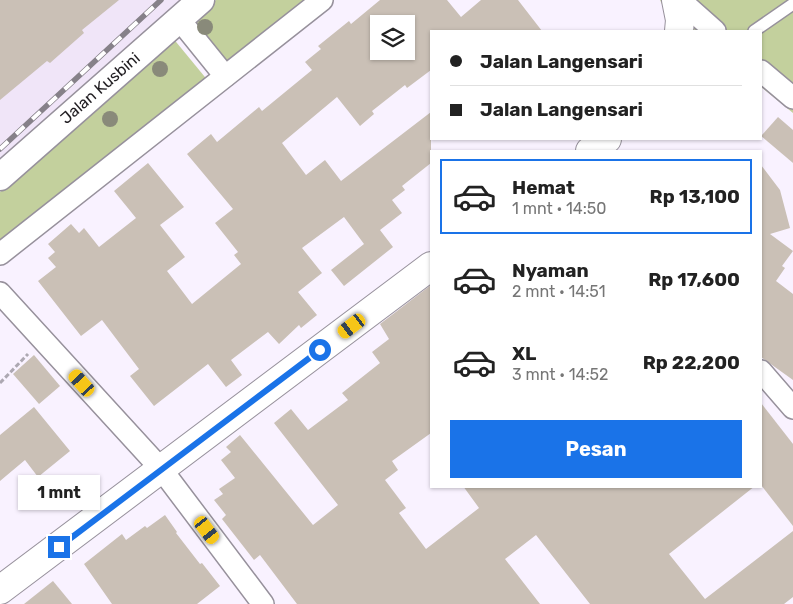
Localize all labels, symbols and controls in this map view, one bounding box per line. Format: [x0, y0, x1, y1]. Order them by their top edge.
map controls [370, 15, 415, 60]
button: layers [370, 15, 415, 60]
street label: Jalan Kusbini [56, 48, 144, 128]
text: Jalan Langensari [480, 50, 643, 73]
text: Jalan Langensari [480, 98, 643, 121]
icon: car [452, 174, 497, 219]
text: Hemat [512, 176, 575, 199]
text: Rp 13,100 [650, 185, 740, 208]
text: 1 mnt · 14:50 [512, 199, 607, 218]
icon: car [452, 257, 497, 302]
text: Nyaman [512, 259, 589, 282]
text: Rp 17,600 [648, 268, 740, 291]
text: 2 mnt · 14:51 [512, 282, 605, 301]
car [335, 311, 368, 341]
route start [309, 339, 331, 361]
icon: car [452, 340, 497, 385]
text: XL [512, 342, 536, 365]
text: Rp 22,200 [643, 351, 740, 374]
text: 3 mnt · 14:52 [512, 365, 609, 384]
car [66, 367, 97, 399]
button: Pesan [450, 420, 742, 478]
callout: 1 mnt [18, 474, 100, 510]
text: 1 mnt [37, 483, 81, 502]
car [191, 514, 222, 546]
route end [48, 536, 70, 558]

